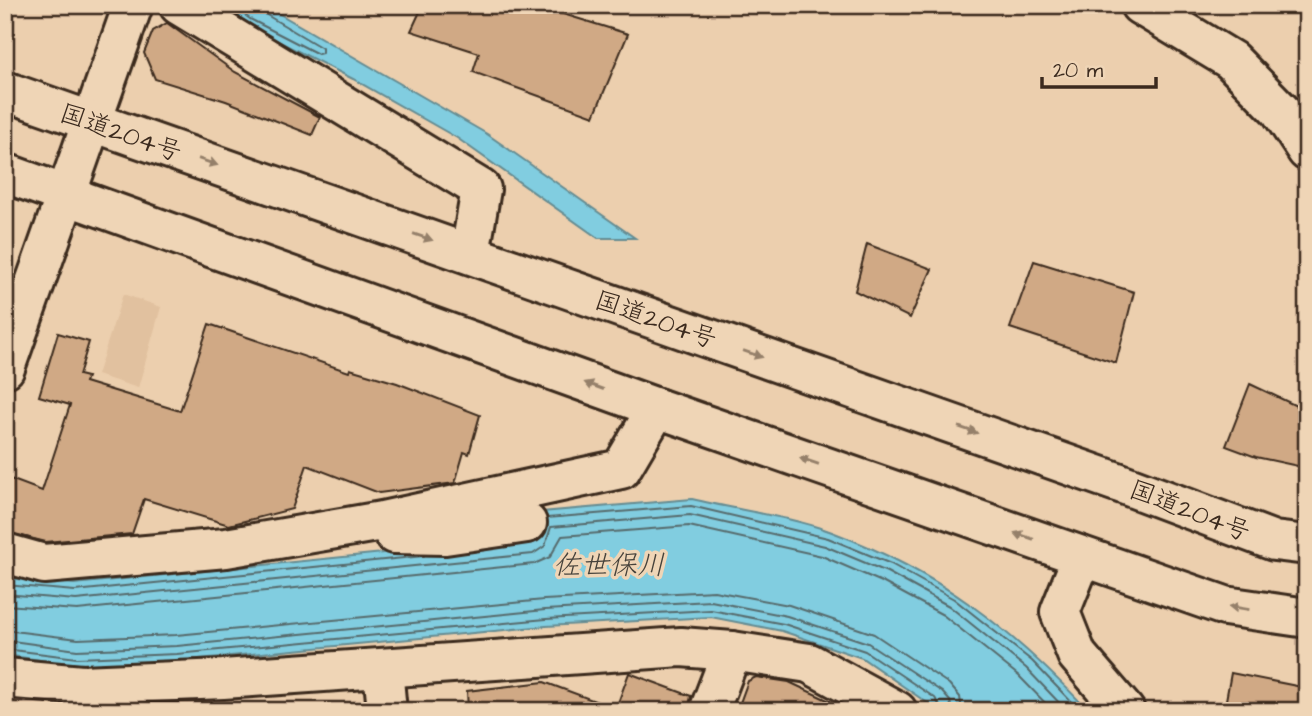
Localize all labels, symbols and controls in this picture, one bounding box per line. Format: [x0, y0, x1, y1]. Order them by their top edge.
scale bar [1042, 46, 1156, 90]
text: 20 m [1053, 56, 1104, 85]
street label: 国道204号 [55, 95, 187, 171]
one-way arrow [198, 157, 219, 168]
one-way arrow [413, 232, 434, 243]
street label: 国道204号 [590, 282, 722, 358]
one-way arrow [743, 349, 764, 360]
one-way arrow [584, 380, 605, 391]
one-way arrow [957, 424, 978, 435]
one-way arrow [798, 455, 819, 466]
street label: 国道204号 [1124, 471, 1255, 550]
one-way arrow [1013, 530, 1034, 541]
water label: 佐世保川 [553, 546, 665, 585]
one-way arrow [1228, 602, 1250, 613]

